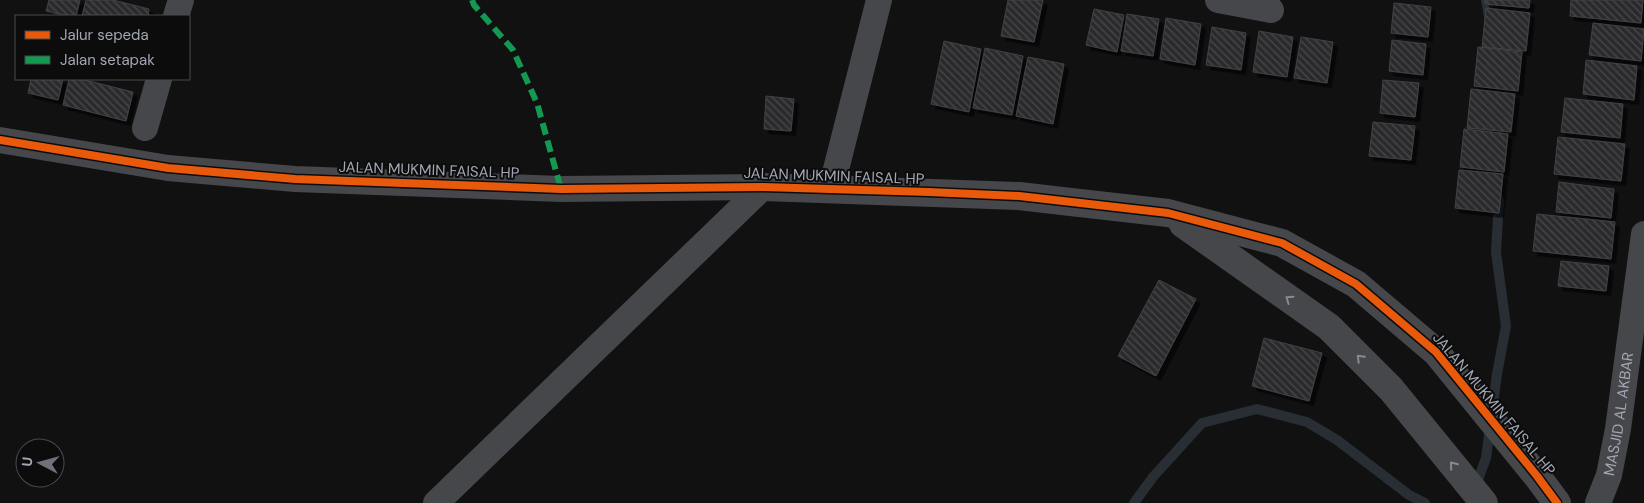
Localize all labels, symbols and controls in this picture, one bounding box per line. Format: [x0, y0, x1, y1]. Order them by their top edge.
legend [15, 15, 190, 80]
text: Jalur sepeda [60, 25, 149, 45]
text: Jalan setapak [60, 50, 155, 70]
street label: JALAN MUKMIN FAISAL HP [338, 157, 520, 183]
street label: JALAN MUKMIN FAISAL HP [743, 163, 925, 189]
one-way arrow [1285, 296, 1295, 305]
street label: JALAN MUKMIN FAISAL HP [1428, 328, 1560, 480]
street label: MASJID AL AKBAR [1599, 351, 1638, 478]
one-way arrow [1357, 355, 1366, 364]
north arrow [15, 438, 65, 488]
text: U [18, 456, 37, 467]
one-way arrow [1450, 462, 1458, 471]

